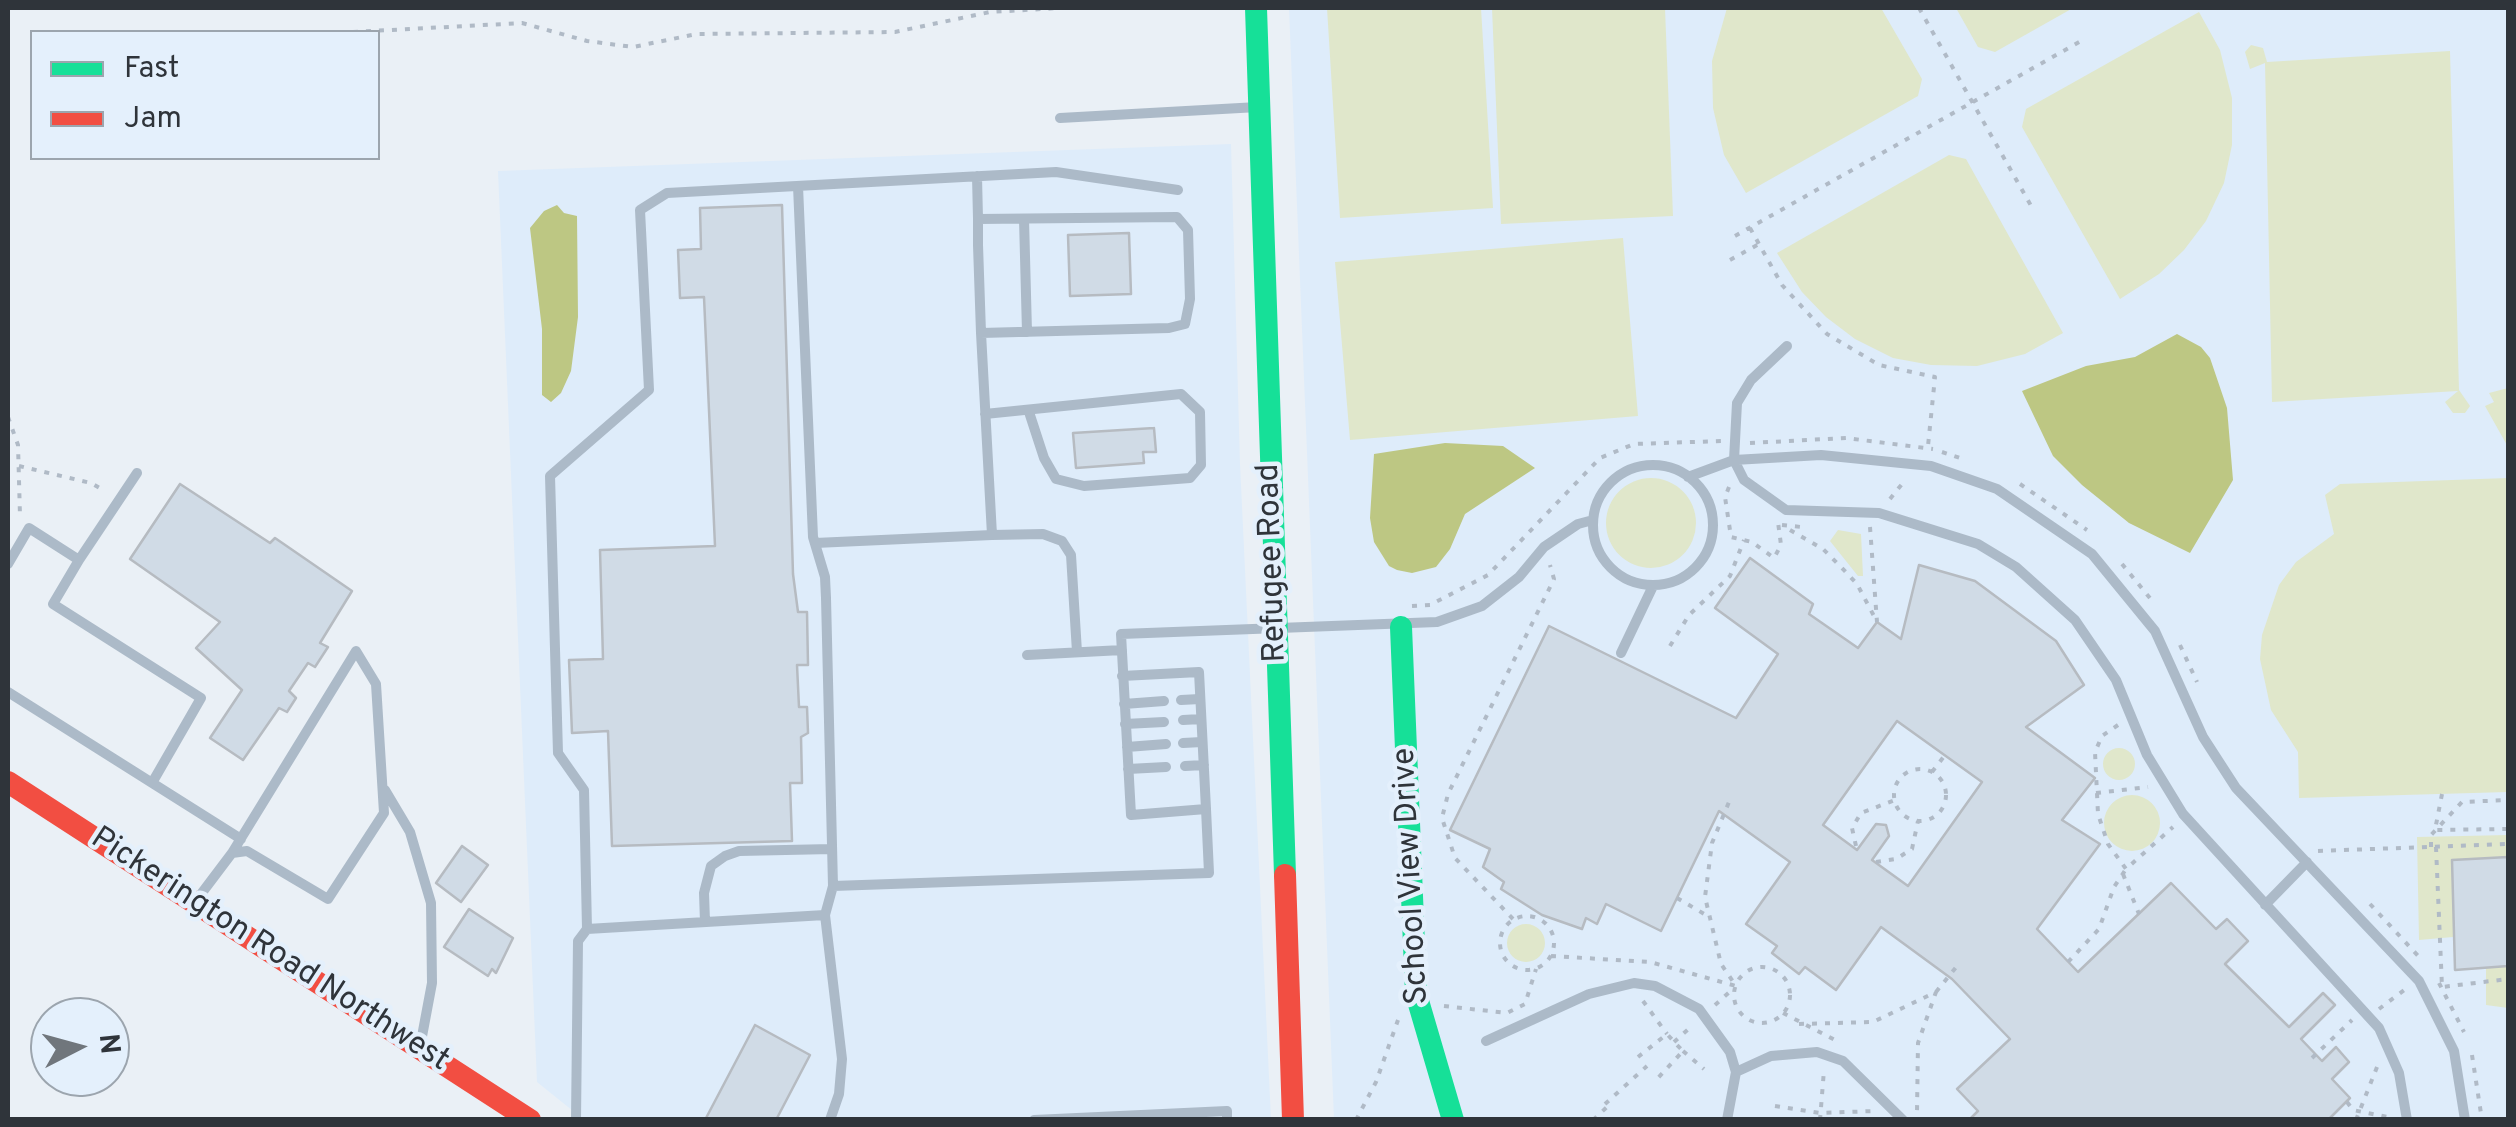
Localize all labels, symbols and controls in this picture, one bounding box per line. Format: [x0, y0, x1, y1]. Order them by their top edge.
legend [30, 30, 380, 160]
text: Fast [124, 51, 179, 88]
text: Jam [124, 101, 182, 138]
street label: Refugee Road [1251, 463, 1297, 663]
street label: School View Drive [1387, 747, 1439, 1005]
street label: Pickerington Road Northwest [82, 820, 456, 1082]
north arrow [30, 997, 130, 1097]

